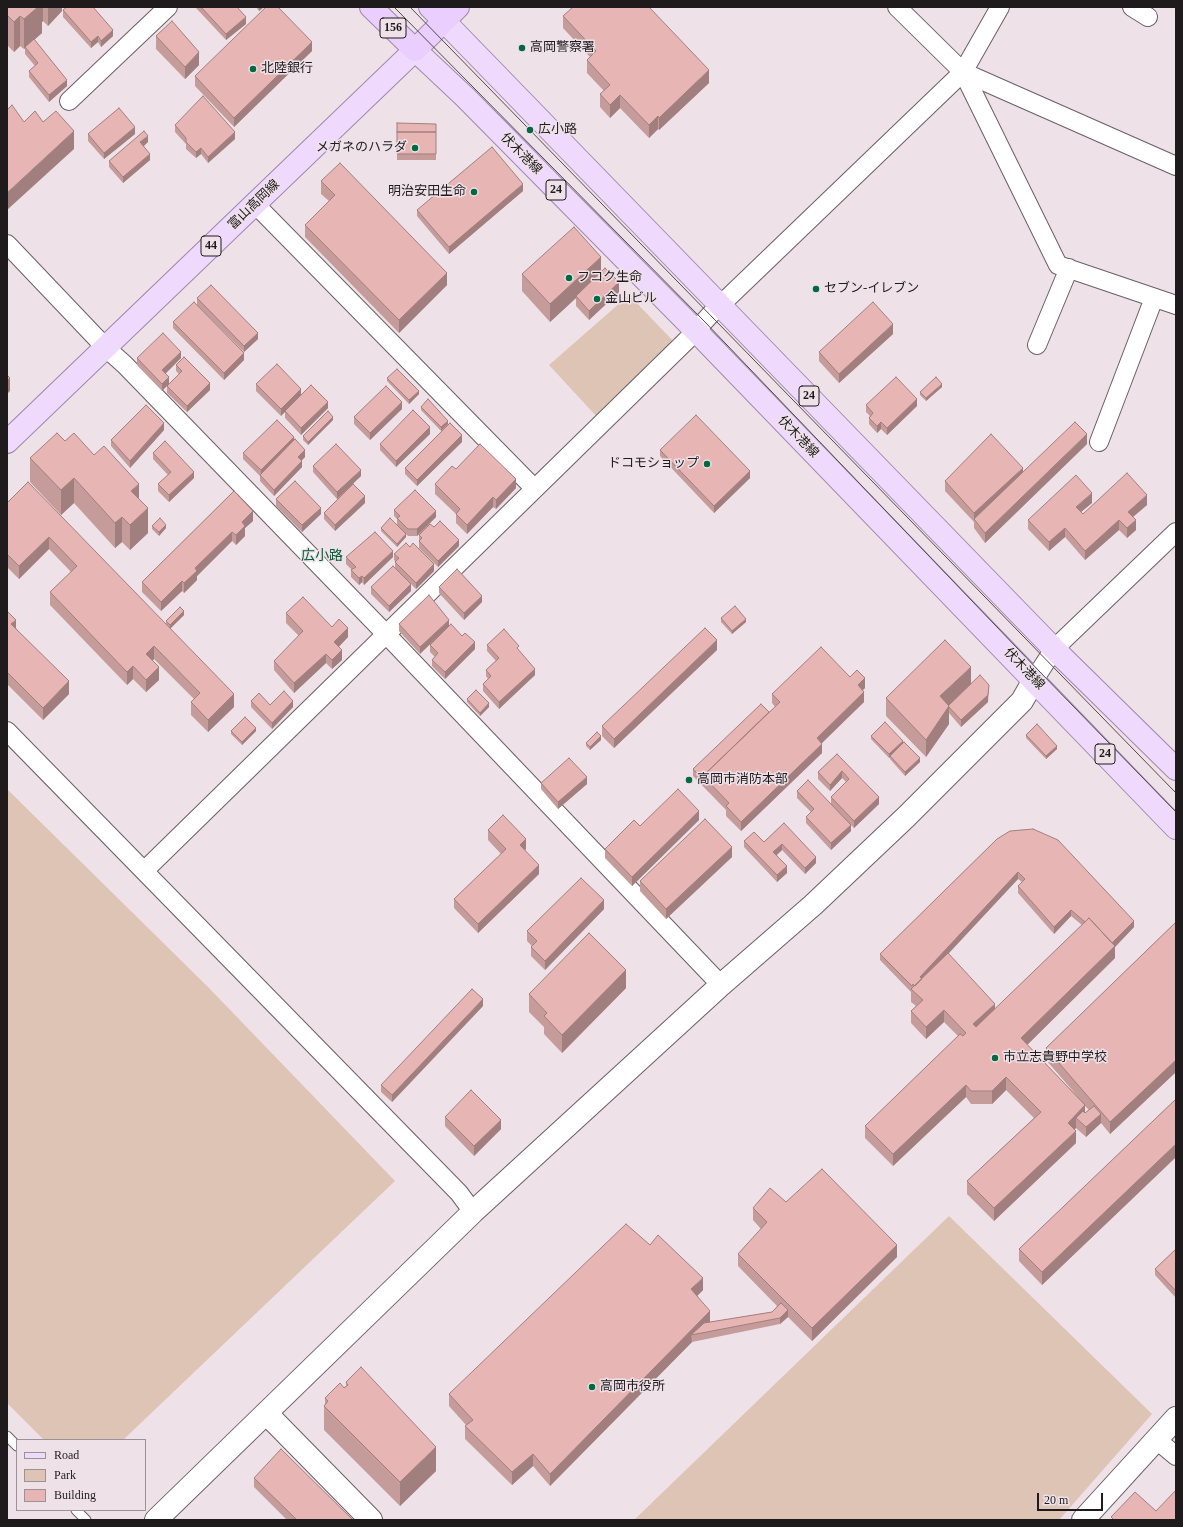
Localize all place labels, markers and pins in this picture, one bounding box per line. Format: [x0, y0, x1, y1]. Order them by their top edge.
place label: 高岡警察署 [530, 40, 595, 56]
marker: 高岡警察署 [517, 43, 527, 53]
place label: 北陸銀行 [261, 61, 313, 77]
marker: 北陸銀行 [248, 64, 258, 74]
place label: 広小路 [538, 122, 577, 138]
marker: 広小路 [525, 125, 535, 135]
place label: メガネのハラダ [316, 140, 407, 156]
marker: メガネのハラダ [410, 143, 420, 153]
place label: 明治安田生命 [388, 184, 466, 200]
marker: 明治安田生命 [469, 187, 479, 197]
place label: フコク生命 [577, 270, 642, 286]
marker: フコク生命 [564, 273, 574, 283]
place label: セブン-イレブン [824, 281, 919, 297]
marker: セブン-イレブン [811, 284, 821, 294]
place label: 金山ビル [605, 291, 657, 307]
marker: 金山ビル [592, 294, 602, 304]
place label: ドコモショップ [608, 456, 699, 472]
marker: ドコモショップ [702, 459, 712, 469]
place label: 高岡市消防本部 [697, 772, 788, 788]
marker: 高岡市消防本部 [684, 775, 694, 785]
place label: 市立志貴野中学校 [1003, 1050, 1107, 1066]
marker: 市立志貴野中学校 [990, 1053, 1000, 1063]
place label: 高岡市役所 [600, 1379, 665, 1395]
marker: 高岡市役所 [587, 1382, 597, 1392]

